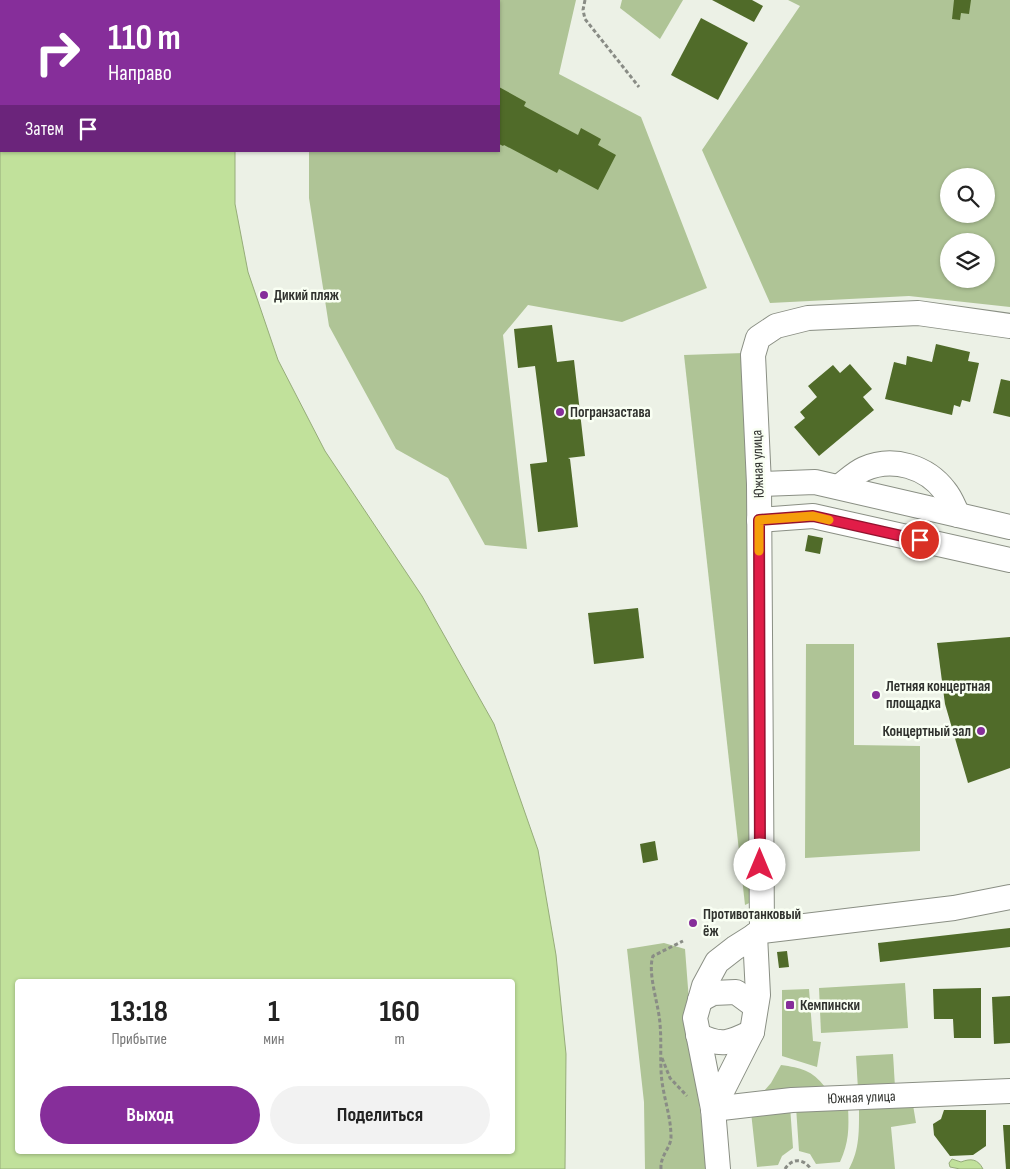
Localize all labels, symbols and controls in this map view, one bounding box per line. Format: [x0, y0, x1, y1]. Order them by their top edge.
text: 110 m [108, 17, 181, 60]
icon: right [25, 20, 90, 85]
text: Направо [108, 60, 172, 87]
icon: arrive [74, 115, 102, 143]
text: Затем [25, 118, 64, 141]
map controls [940, 168, 995, 288]
button: search [940, 168, 995, 223]
button: layers [940, 233, 995, 288]
place label: Дикий пляж [274, 286, 340, 305]
marker: Дикий пляж [258, 289, 270, 301]
place label: Погранзастава [570, 403, 651, 422]
marker: Погранзастава [554, 406, 566, 418]
street label: Южная улица [747, 429, 769, 498]
pin [899, 519, 941, 561]
icon: arrive [906, 526, 934, 554]
place label: Летняя концертная площадка [886, 677, 990, 713]
marker: Летняя концертная площадка [870, 689, 882, 701]
place label: Концертный зал [882, 722, 971, 741]
marker: Концертный зал [975, 725, 987, 737]
position arrow [733, 838, 785, 890]
place label: Противотанковый ёж [703, 905, 801, 941]
marker: Противотанковый ёж [687, 917, 699, 929]
text: 13:18 [110, 994, 168, 1030]
text: 1 [268, 994, 280, 1030]
text: 160 [380, 994, 420, 1030]
place label: Кемпински [800, 996, 860, 1015]
marker: Кемпински [784, 999, 796, 1011]
text: Прибытие [111, 1030, 167, 1049]
text: мин [263, 1030, 284, 1049]
text: m [395, 1030, 405, 1049]
button: Выход [40, 1086, 260, 1144]
button: Поделиться [270, 1086, 490, 1144]
street label: Южная улица [827, 1086, 896, 1108]

